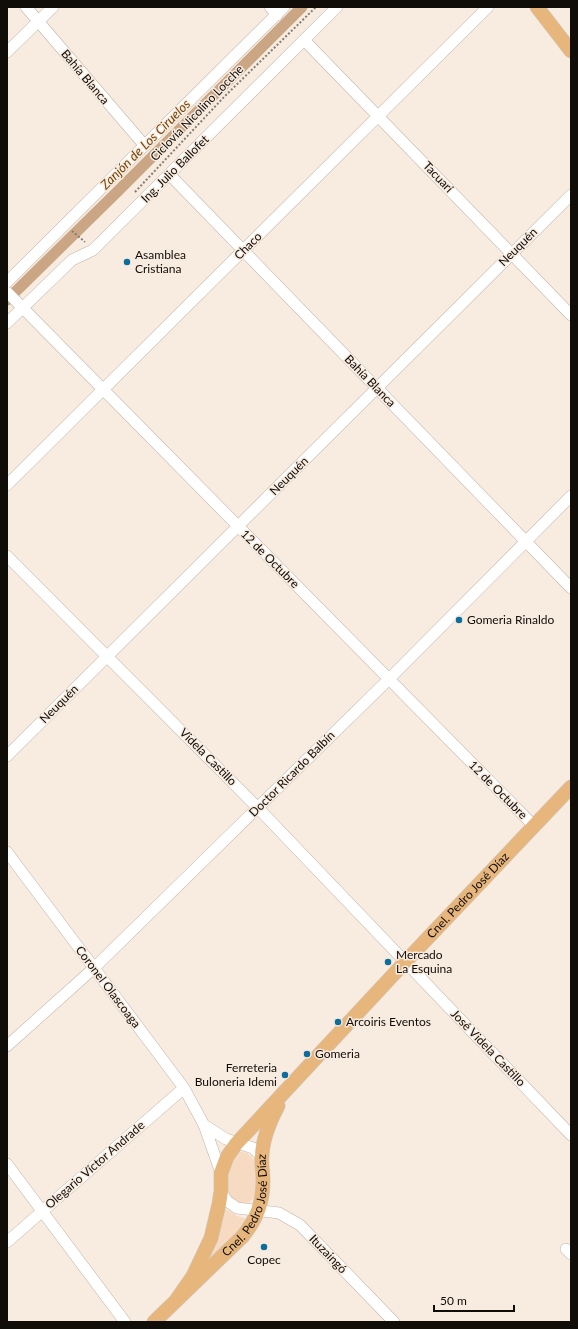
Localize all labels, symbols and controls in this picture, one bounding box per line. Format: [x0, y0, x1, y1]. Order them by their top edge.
street label: Bahía Blanca [58, 46, 113, 107]
street label: Ciclovía Nicolino Locche [147, 61, 246, 164]
water label: Zanjón de Los Ciruelos [96, 96, 193, 193]
street label: Ing. Julio Ballofet [138, 131, 212, 206]
street label: Tacuarí [420, 158, 457, 196]
street label: Neuquén [495, 224, 540, 269]
street label: Chaco [231, 229, 265, 263]
place label: Asamblea Cristiana [135, 247, 186, 276]
marker: Asamblea Cristiana [122, 257, 132, 267]
street label: Bahía Blanca [342, 351, 399, 410]
street label: Neuquén [266, 453, 311, 498]
street label: 12 de Octubre [238, 526, 303, 591]
place label: Gomeria Rinaldo [467, 612, 555, 627]
marker: Gomeria Rinaldo [454, 615, 464, 625]
street label: Neuquén [36, 681, 81, 726]
street label: Videla Castillo [177, 725, 240, 789]
street label: Doctor Ricardo Balbín [246, 728, 338, 820]
street label: 12 de Octubre [466, 757, 531, 822]
street label: Cnel. Pedro José Díaz [423, 849, 512, 941]
street label: Coronel Olascoaga [73, 943, 144, 1031]
place label: Mercado La Esquina [396, 947, 452, 976]
marker: Mercado La Esquina [383, 957, 393, 967]
street label: José Videla Castillo [448, 1006, 529, 1089]
place label: Arcoiris Eventos [346, 1014, 431, 1029]
marker: Arcoiris Eventos [333, 1017, 343, 1027]
place label: Gomeria [315, 1046, 360, 1061]
marker: Gomeria [302, 1049, 312, 1059]
place label: Ferreteria Buloneria Idemi [195, 1060, 277, 1089]
marker: Ferreteria Buloneria Idemi [280, 1070, 290, 1080]
street label: Olegario Víctor Andrade [42, 1117, 147, 1212]
street label: Cnel. Pedro José Díaz [219, 1153, 270, 1259]
street label: Ituzaingó [306, 1231, 351, 1276]
marker: Copec [259, 1242, 269, 1252]
place label: Copec [247, 1252, 281, 1267]
scale bar [434, 1287, 514, 1313]
text: 50 m [440, 1293, 467, 1308]

